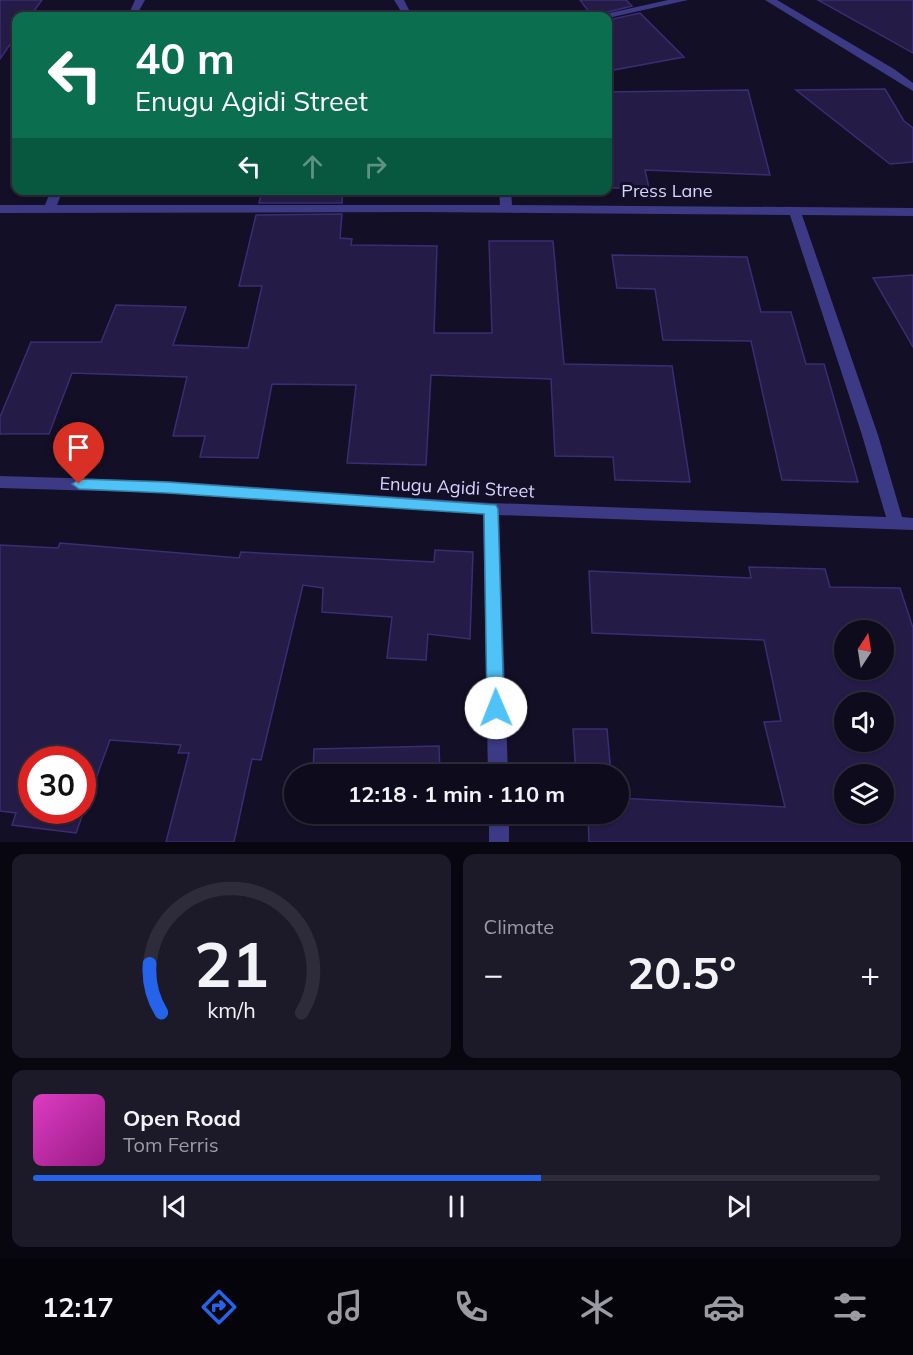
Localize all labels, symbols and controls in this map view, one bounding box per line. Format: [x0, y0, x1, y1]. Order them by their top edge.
text: 40 m [135, 32, 235, 85]
icon: left [36, 36, 114, 114]
text: Enugu Agidi Street [135, 84, 368, 118]
icon: left [233, 150, 266, 183]
icon: ahead [296, 150, 329, 183]
icon: right [359, 150, 392, 183]
street label: Press Lane [621, 179, 713, 202]
pin [53, 422, 104, 484]
icon: arrive [62, 431, 95, 464]
street label: Enugu Agidi Street [379, 471, 535, 503]
north arrow [834, 620, 894, 680]
map controls [834, 620, 894, 824]
position arrow [464, 676, 528, 740]
button: sound [834, 692, 894, 752]
speed limit sign: 30 [18, 746, 96, 824]
button: layers [834, 764, 894, 824]
text: 12:18 · 1 min · 110 m [348, 780, 565, 808]
text: Climate [484, 914, 554, 939]
text: 21 [194, 924, 269, 1003]
text: 20.5° [627, 944, 736, 1000]
text: − [484, 953, 503, 994]
text: + [860, 953, 880, 994]
text: km/h [207, 996, 255, 1023]
text: Open Road [123, 1104, 241, 1132]
text: Tom Ferris [123, 1132, 219, 1157]
icon: previous [158, 1190, 191, 1223]
icon: pause [440, 1190, 473, 1223]
icon: next [722, 1190, 755, 1223]
icon: directions [198, 1286, 240, 1328]
icon: music [324, 1286, 366, 1328]
icon: phone [450, 1286, 492, 1328]
icon: climate [576, 1286, 618, 1328]
icon: car [703, 1286, 745, 1328]
icon: filters [829, 1286, 871, 1328]
text: 12:17 [42, 1290, 114, 1324]

